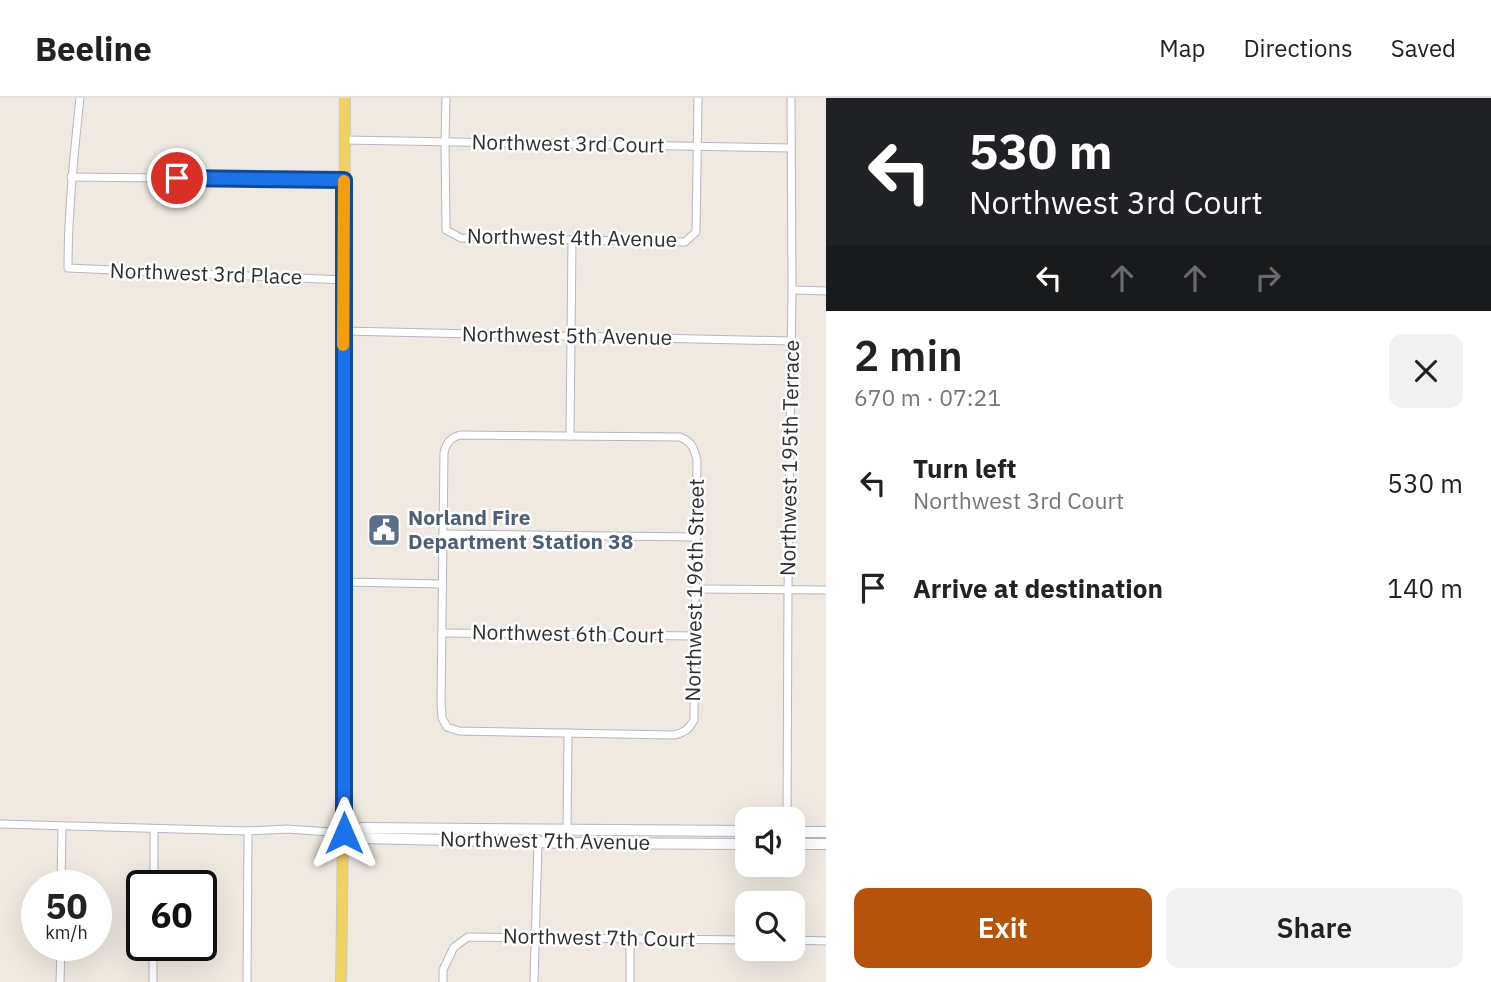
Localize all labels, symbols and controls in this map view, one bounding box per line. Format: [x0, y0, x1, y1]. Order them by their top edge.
text: Beeline [35, 27, 152, 70]
text: Map [1159, 32, 1205, 64]
text: Directions [1243, 32, 1353, 64]
text: Saved [1391, 32, 1456, 64]
text: 530 m [969, 119, 1113, 182]
icon: left [854, 126, 945, 217]
street label: Northwest 3rd Court [471, 127, 665, 159]
pin [147, 148, 207, 208]
icon: arrive [158, 159, 196, 197]
text: Northwest 3rd Court [969, 181, 1263, 223]
street label: Northwest 4th Avenue [467, 221, 678, 253]
street label: Northwest 3rd Place [109, 256, 303, 290]
icon: left [1030, 259, 1068, 297]
icon: ahead [1103, 259, 1141, 297]
icon: ahead [1176, 259, 1214, 297]
icon: right [1249, 259, 1287, 297]
street label: Northwest 5th Avenue [462, 319, 673, 351]
text: 2 min [854, 328, 963, 383]
button: close [1389, 334, 1463, 408]
street label: Northwest 195th Terrace [773, 340, 805, 576]
text: 670 m · 07:21 [854, 382, 1001, 412]
text: Turn left [913, 451, 1016, 485]
icon: left [854, 464, 892, 502]
text: 530 m [1387, 466, 1463, 500]
street label: Northwest 196th Street [678, 478, 710, 702]
text: Northwest 3rd Court [913, 485, 1124, 515]
place label: Norland Fire Department Station 38 [408, 503, 633, 555]
public building icon: Norland Fire Department Station 38 [365, 511, 403, 549]
icon: arrive [854, 569, 892, 607]
text: Arrive at destination [913, 571, 1163, 605]
text: 140 m [1387, 571, 1463, 605]
street label: Northwest 6th Court [472, 617, 664, 649]
position arrow [307, 796, 381, 870]
map controls [735, 807, 805, 961]
button: sound [735, 807, 805, 877]
street label: Northwest 7th Avenue [440, 824, 651, 856]
speed limit sign: 60 [126, 870, 217, 961]
text: 50 [45, 883, 88, 929]
button: Exit [854, 888, 1152, 968]
button: Share [1166, 888, 1463, 968]
button: search [735, 891, 805, 961]
text: km/h [45, 921, 88, 944]
street label: Northwest 7th Court [503, 921, 695, 953]

